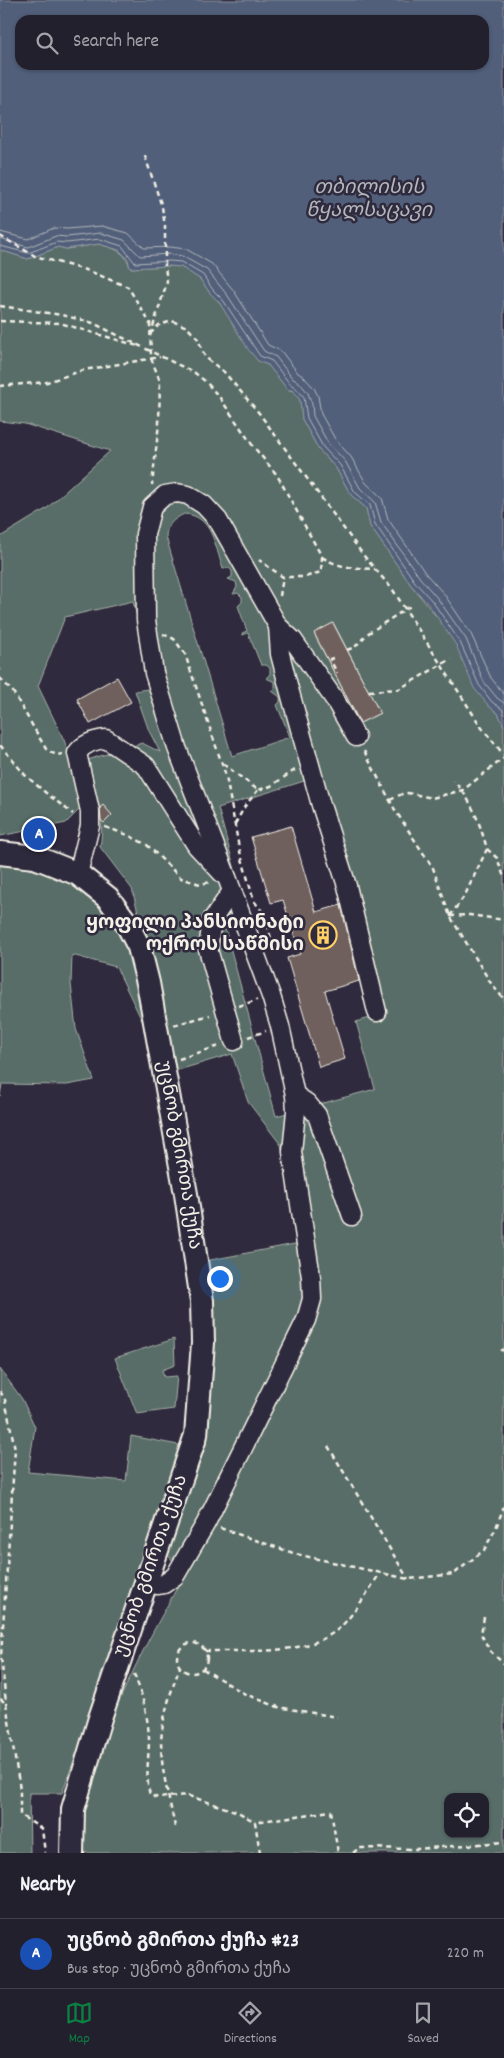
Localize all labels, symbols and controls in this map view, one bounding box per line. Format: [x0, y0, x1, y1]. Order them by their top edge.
search box [15, 15, 489, 70]
icon: search [33, 29, 61, 57]
text: Search here [73, 29, 159, 56]
water label: თბილისის წყალსაცავი [306, 175, 434, 226]
pin: A [23, 815, 55, 853]
place label: ყოფილი პანსიონატი ოქროს საწმისი [86, 911, 304, 960]
building icon: ყოფილი პანსიონატი ოქროს საწმისი [308, 920, 338, 950]
street label: უცნობ გმირთა ქუჩა [149, 1059, 208, 1251]
your location [207, 1266, 233, 1292]
street label: უცნობ გმირთა ქუჩა [108, 1471, 196, 1661]
map controls [444, 1793, 489, 1838]
button: locate [444, 1793, 489, 1838]
text: Nearby [20, 1871, 75, 1901]
text: უცნობ გმირთა ქუჩა #23 [67, 1929, 299, 1956]
text: A [32, 1942, 40, 1965]
text: 220 m [447, 1942, 484, 1965]
text: Bus stop · უცნობ გმირთა ქუჩა [67, 1958, 291, 1981]
tab: Map [65, 1999, 93, 2049]
tab: Directions [224, 1999, 277, 2049]
tab: Saved [407, 1999, 439, 2049]

